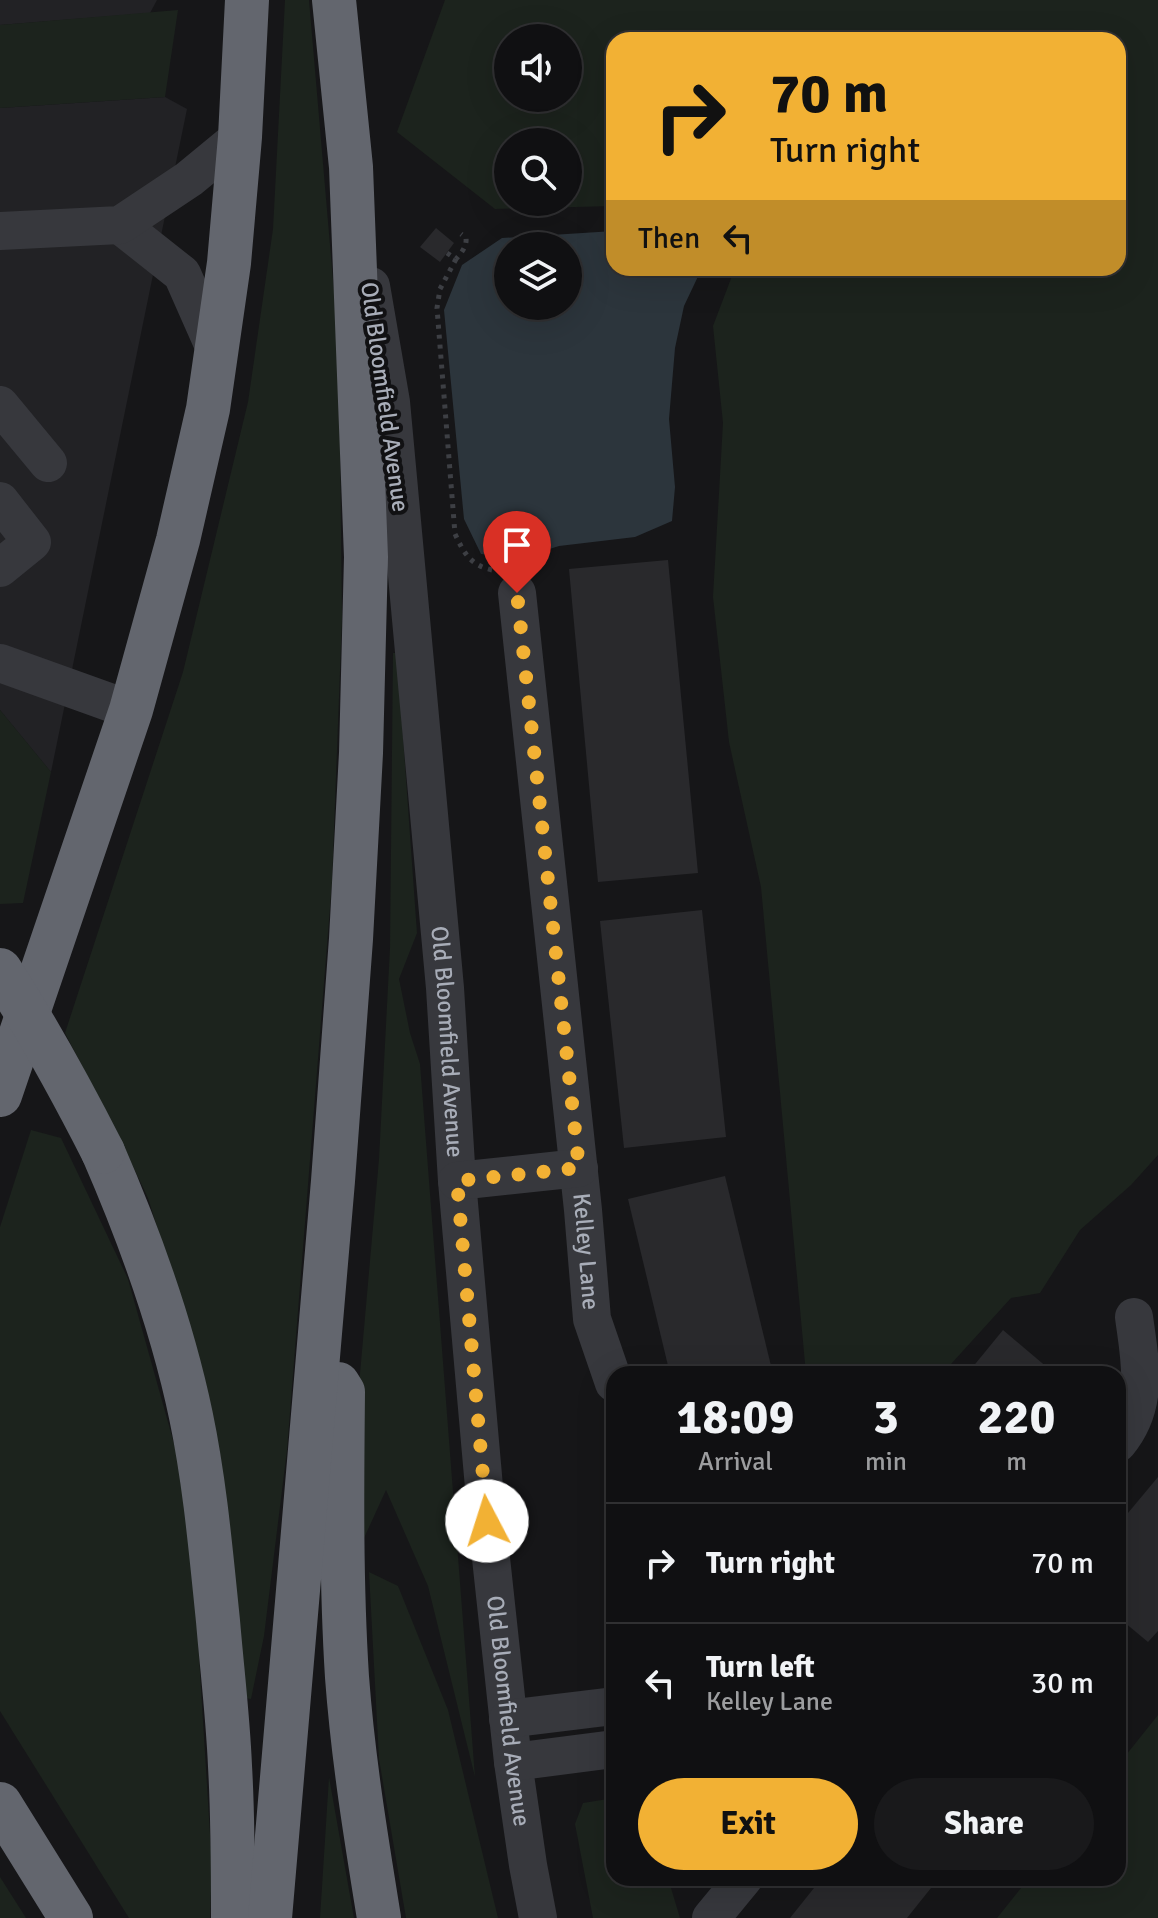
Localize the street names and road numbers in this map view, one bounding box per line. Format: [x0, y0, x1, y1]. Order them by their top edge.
street label: Old Bloomfield Avenue [354, 280, 416, 514]
street label: Old Bloomfield Avenue [424, 925, 471, 1158]
street label: Kelley Lane [566, 1191, 606, 1311]
street label: Old Bloomfield Avenue [480, 1594, 537, 1828]

